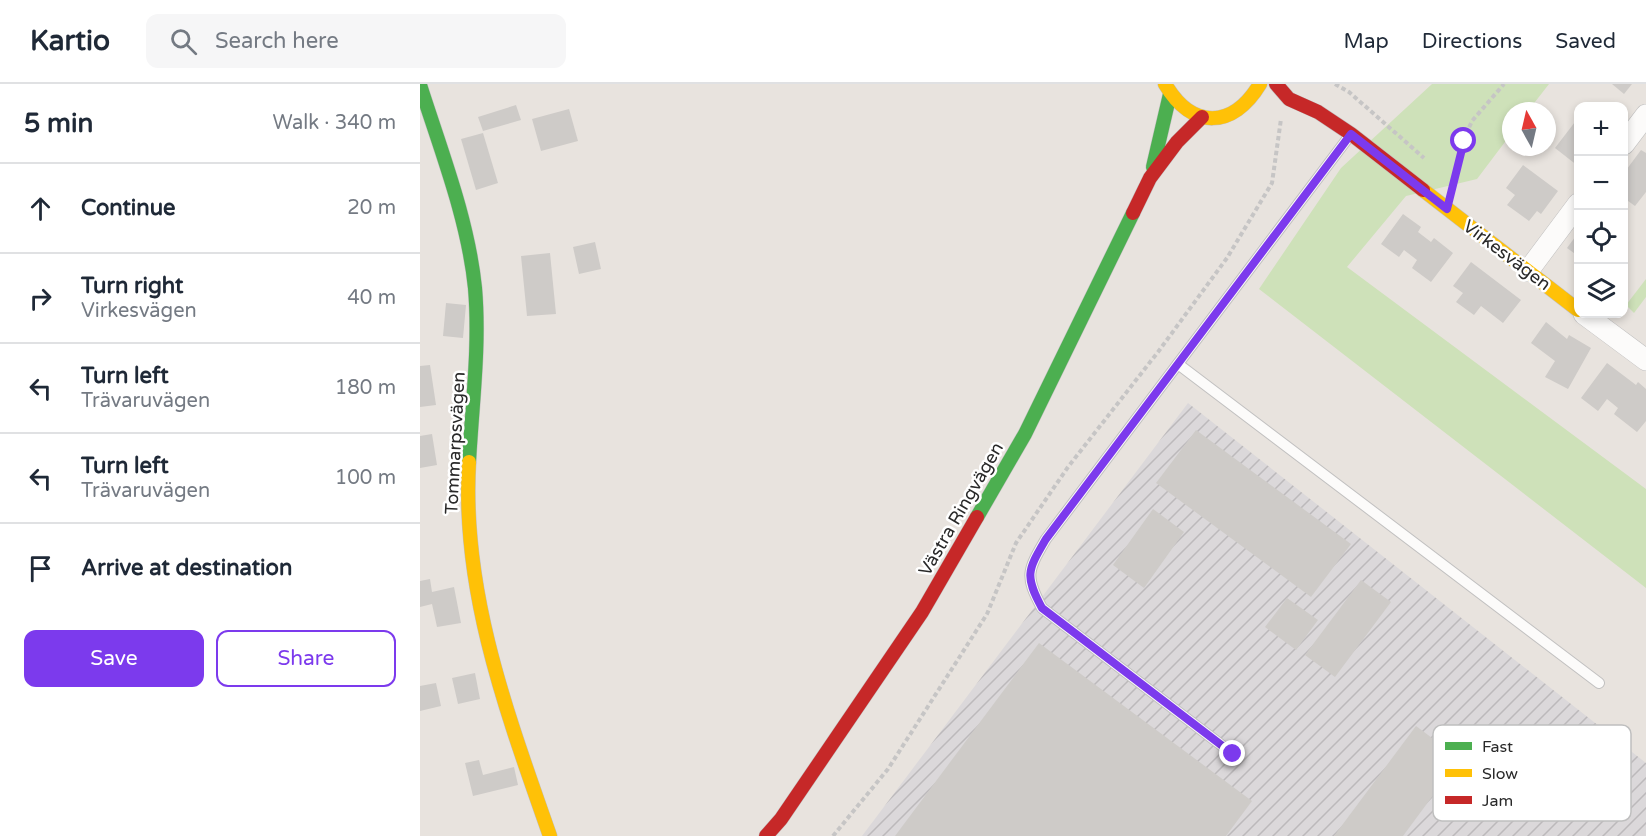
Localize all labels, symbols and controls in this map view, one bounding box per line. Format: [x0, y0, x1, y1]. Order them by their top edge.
search box [146, 14, 566, 68]
text: Kartio [30, 24, 110, 58]
icon: search [167, 25, 200, 58]
text: Search here [215, 28, 339, 54]
text: Map [1343, 29, 1389, 54]
text: Directions [1422, 29, 1522, 54]
text: Saved [1555, 29, 1616, 54]
north arrow [1502, 102, 1556, 156]
map controls [1574, 102, 1628, 318]
button: + [1574, 102, 1628, 156]
text: 5 min [24, 108, 93, 139]
text: Walk · 340 m [273, 111, 396, 135]
route start [1450, 127, 1476, 153]
button: − [1574, 156, 1628, 210]
icon: ahead [24, 192, 57, 225]
text: Continue [81, 195, 176, 221]
text: 20 m [347, 196, 396, 220]
button: locate [1574, 210, 1628, 264]
street label: Virkesvägen [1459, 215, 1555, 295]
button: layers [1574, 264, 1628, 318]
text: Turn right [81, 273, 183, 299]
icon: right [24, 282, 57, 315]
text: 40 m [347, 286, 396, 310]
text: Virkesvägen [81, 299, 197, 323]
text: Turn left [81, 363, 169, 389]
street label: Tommarpsvägen [440, 371, 470, 515]
icon: left [24, 372, 57, 405]
text: 180 m [335, 376, 396, 400]
text: Trävaruvägen [81, 389, 210, 413]
street label: Västra Ringvägen [914, 438, 1008, 580]
text: Turn left [81, 453, 169, 479]
icon: left [24, 462, 57, 495]
text: 100 m [335, 466, 396, 490]
text: Trävaruvägen [81, 479, 210, 503]
icon: arrive [24, 552, 57, 585]
text: Arrive at destination [81, 555, 292, 581]
button: Save [24, 630, 204, 687]
button: Share [216, 630, 396, 687]
legend [1433, 725, 1631, 821]
text: Fast [1482, 737, 1513, 757]
route end [1219, 740, 1245, 766]
text: Slow [1482, 764, 1518, 784]
text: Jam [1482, 791, 1513, 811]

